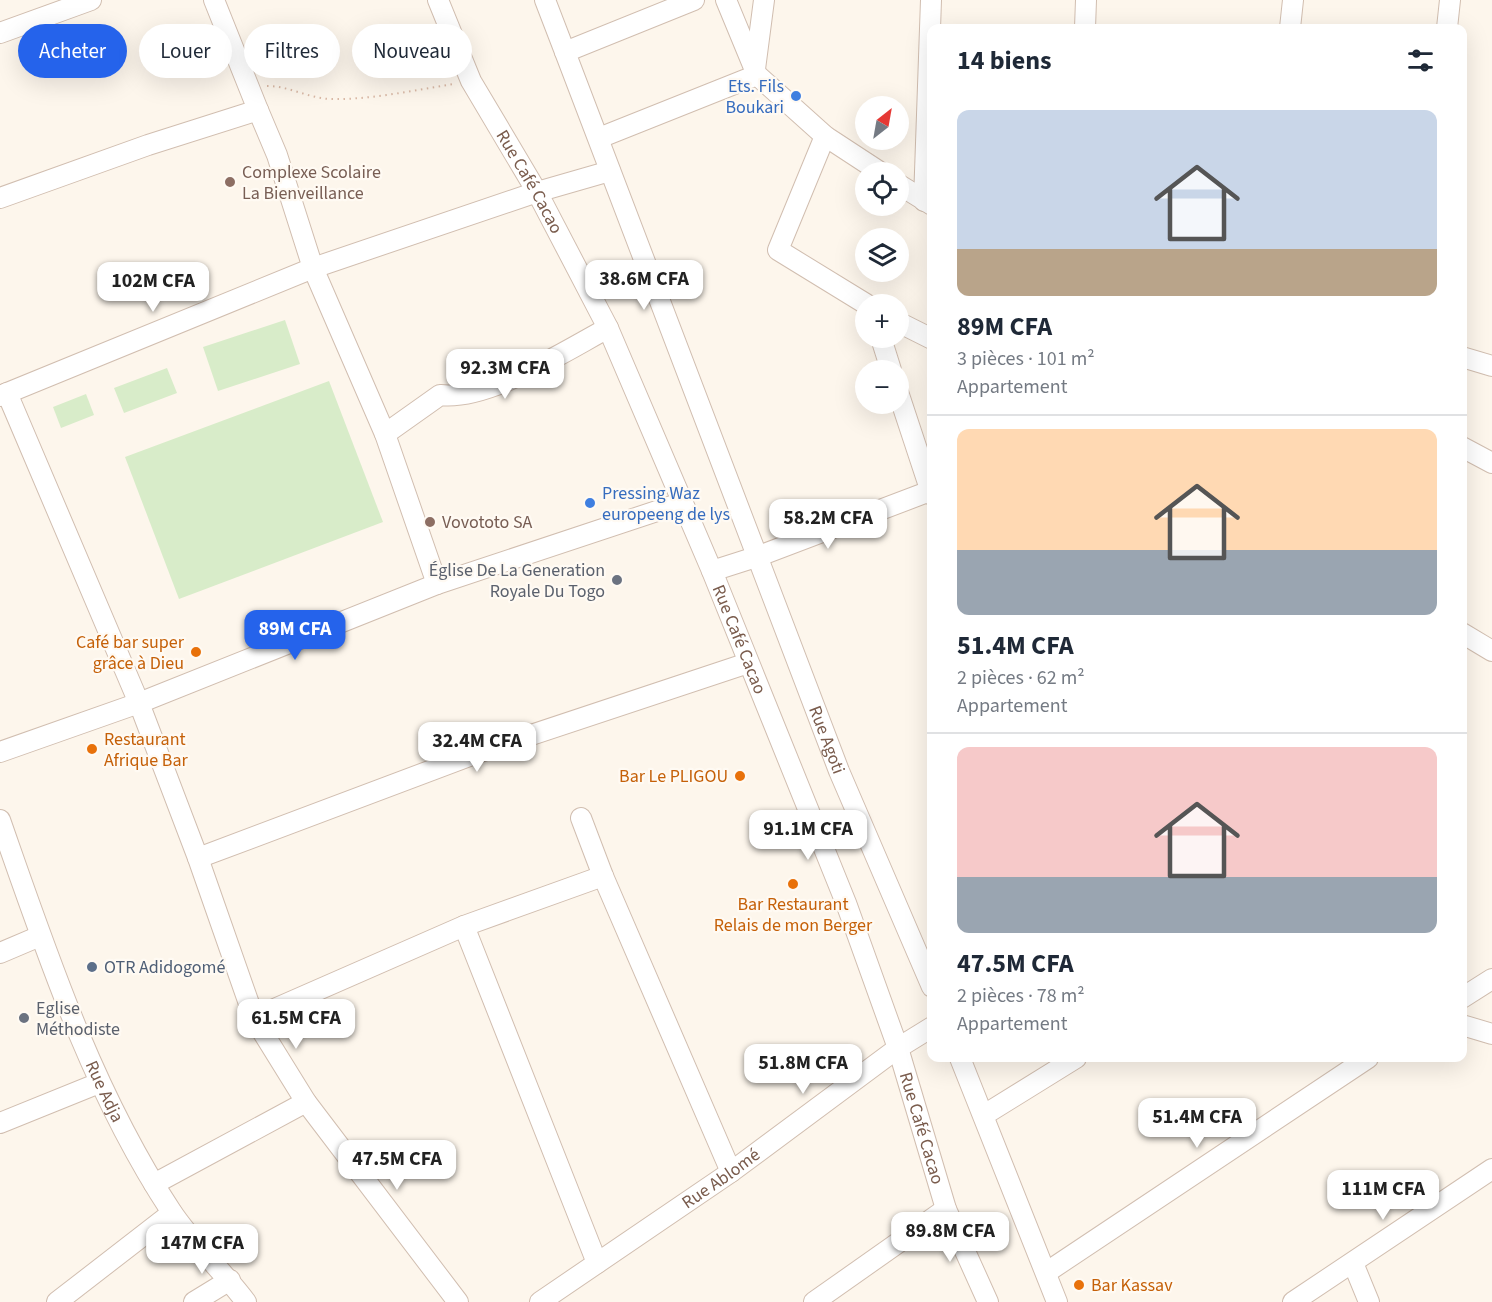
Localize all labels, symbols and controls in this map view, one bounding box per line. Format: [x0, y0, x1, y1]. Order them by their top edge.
chip: Acheter [18, 24, 127, 78]
chip: Louer [139, 24, 232, 78]
chip: Filtres [244, 24, 340, 78]
chip: Nouveau [352, 24, 472, 78]
text: 14 biens [957, 42, 1052, 79]
icon: filters [1404, 44, 1437, 77]
place label: Ets. Fils Boukari [725, 74, 784, 120]
marker: Ets. Fils Boukari [789, 89, 803, 103]
north arrow [855, 96, 909, 150]
map controls [855, 96, 909, 414]
street label: Rue Café Cacao [490, 125, 569, 238]
icon: home [1143, 149, 1251, 257]
place label: Complexe Scolaire La Bienveillance [242, 160, 381, 206]
button: locate [855, 162, 909, 216]
marker: Complexe Scolaire La Bienveillance [223, 175, 237, 189]
button: layers [855, 228, 909, 282]
pin: 38.6M CFA [575, 260, 713, 311]
pin: 102M CFA [91, 262, 215, 313]
text: 38.6M CFA [599, 265, 689, 293]
text: 102M CFA [111, 267, 195, 295]
button: + [855, 294, 909, 348]
text: 89M CFA [957, 308, 1052, 345]
text: 3 pièces · 101 m² [957, 345, 1095, 373]
pin: 92.3M CFA [436, 349, 574, 400]
text: 92.3M CFA [460, 354, 550, 382]
button: − [855, 360, 909, 414]
text: Appartement [957, 373, 1067, 401]
icon: home [1143, 468, 1251, 576]
place label: Pressing Waz europeeng de lys [602, 481, 730, 527]
marker: Pressing Waz europeeng de lys [583, 496, 597, 510]
pin: 58.2M CFA [759, 499, 897, 550]
text: 58.2M CFA [783, 504, 873, 532]
place label: Vovototo SA [442, 510, 533, 535]
marker: Vovototo SA [423, 515, 437, 529]
place label: Église De La Generation Royale Du Togo [429, 558, 605, 604]
marker: Église De La Generation Royale Du Togo [610, 573, 624, 587]
street label: Rue Café Cacao [706, 581, 772, 698]
pin: 89M CFA [240, 610, 350, 661]
text: 89M CFA [258, 615, 332, 643]
text: 51.4M CFA [957, 627, 1074, 664]
place label: Café bar super grâce à Dieu [76, 630, 185, 676]
marker: Café bar super grâce à Dieu [189, 645, 203, 659]
text: 2 pièces · 62 m² [957, 664, 1085, 692]
text: Appartement [957, 692, 1067, 720]
street label: Rue Agoti [802, 702, 851, 778]
pin: 32.4M CFA [408, 722, 546, 773]
place label: Restaurant Afrique Bar [104, 727, 188, 773]
text: 32.4M CFA [432, 727, 522, 755]
marker: Restaurant Afrique Bar [85, 742, 99, 756]
place label: Bar Le PLIGOU [619, 764, 728, 789]
marker: Bar Le PLIGOU [733, 769, 747, 783]
icon: home [1143, 786, 1251, 894]
pin: 91.1M CFA [739, 810, 877, 861]
text: 91.1M CFA [763, 815, 853, 843]
marker: Bar Restaurant Relais de mon Berger [786, 877, 800, 891]
place label: Bar Restaurant Relais de mon Berger [714, 892, 873, 938]
text: 47.5M CFA [957, 945, 1074, 982]
place label: OTR Adidogomé [104, 955, 225, 980]
marker: OTR Adidogomé [85, 960, 99, 974]
text: 2 pièces · 78 m² [957, 982, 1085, 1010]
place label: Eglise Méthodiste [36, 996, 120, 1042]
pin: 61.5M CFA [227, 999, 365, 1050]
text: 61.5M CFA [251, 1004, 341, 1032]
text: Appartement [957, 1010, 1067, 1038]
marker: Eglise Méthodiste [17, 1011, 31, 1025]
pin: 51.8M CFA [734, 1044, 872, 1095]
text: 51.8M CFA [758, 1049, 848, 1077]
street label: Rue Adja [79, 1057, 130, 1127]
street label: Rue Café Cacao [893, 1069, 950, 1187]
pin: 51.4M CFA [1128, 1098, 1266, 1149]
text: 51.4M CFA [1152, 1103, 1242, 1131]
pin: 47.5M CFA [328, 1140, 466, 1191]
street label: Rue Ablomé [677, 1143, 765, 1215]
text: 47.5M CFA [352, 1145, 442, 1173]
pin: 111M CFA [1321, 1170, 1445, 1221]
text: 111M CFA [1341, 1175, 1425, 1203]
pin: 89.8M CFA [881, 1212, 1019, 1263]
text: 89.8M CFA [905, 1217, 995, 1245]
pin: 147M CFA [140, 1224, 264, 1275]
text: 147M CFA [160, 1229, 244, 1257]
place label: Bar Kassav [1091, 1273, 1173, 1298]
marker: Bar Kassav [1072, 1278, 1086, 1292]

